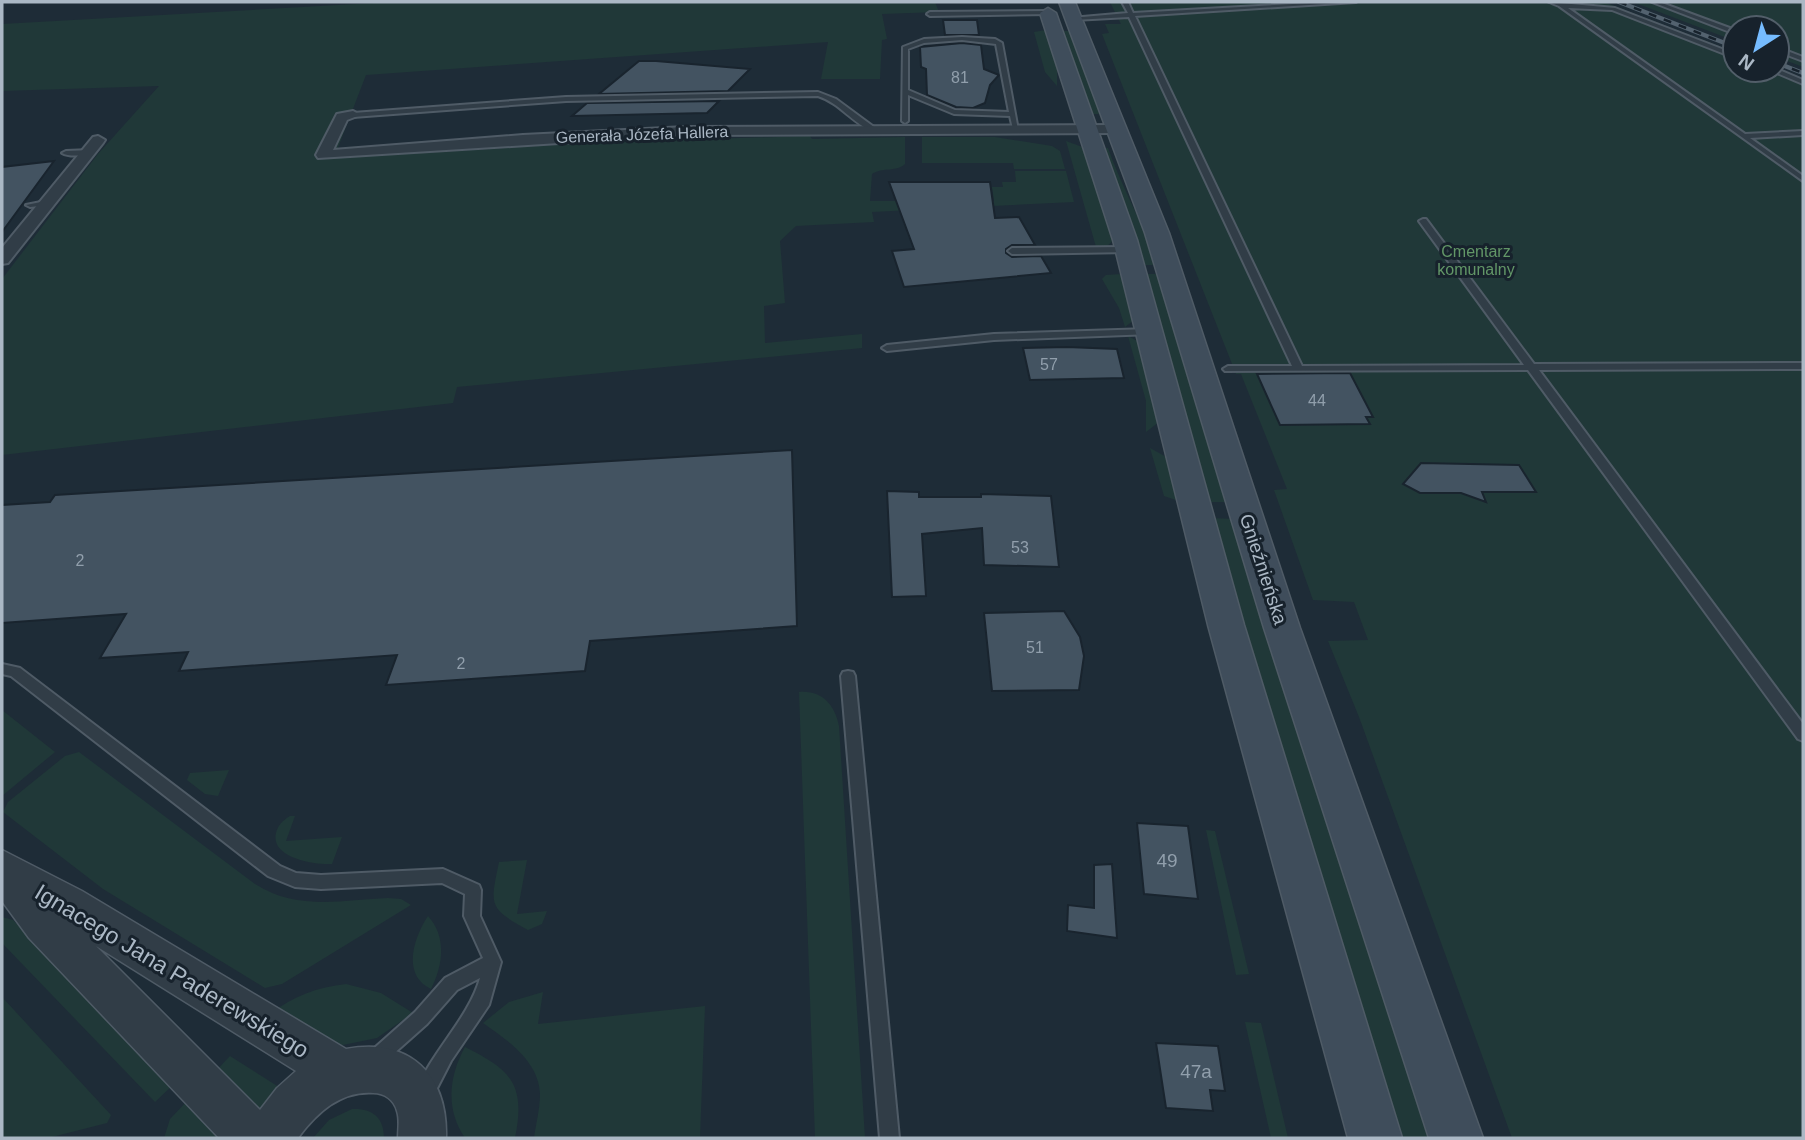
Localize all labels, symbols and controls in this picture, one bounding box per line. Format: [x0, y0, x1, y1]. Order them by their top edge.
north arrow [1721, 14, 1791, 84]
text: N [1735, 50, 1758, 75]
house number: 81 [951, 69, 969, 86]
street label: Generała Józefa Hallera [555, 123, 729, 146]
park label: Cmentarz komunalny [1437, 243, 1515, 278]
house number: 57 [1040, 356, 1058, 373]
house number: 44 [1308, 392, 1326, 409]
street label: Gnieźnieńska [1236, 511, 1291, 628]
house number: 53 [1011, 539, 1029, 556]
house number: 2 [76, 552, 85, 569]
house number: 51 [1026, 639, 1044, 656]
house number: 2 [457, 655, 466, 672]
house number: 49 [1156, 850, 1178, 871]
street label: Ignacego Jana Paderewskiego [30, 879, 314, 1063]
house number: 47a [1180, 1061, 1212, 1082]

